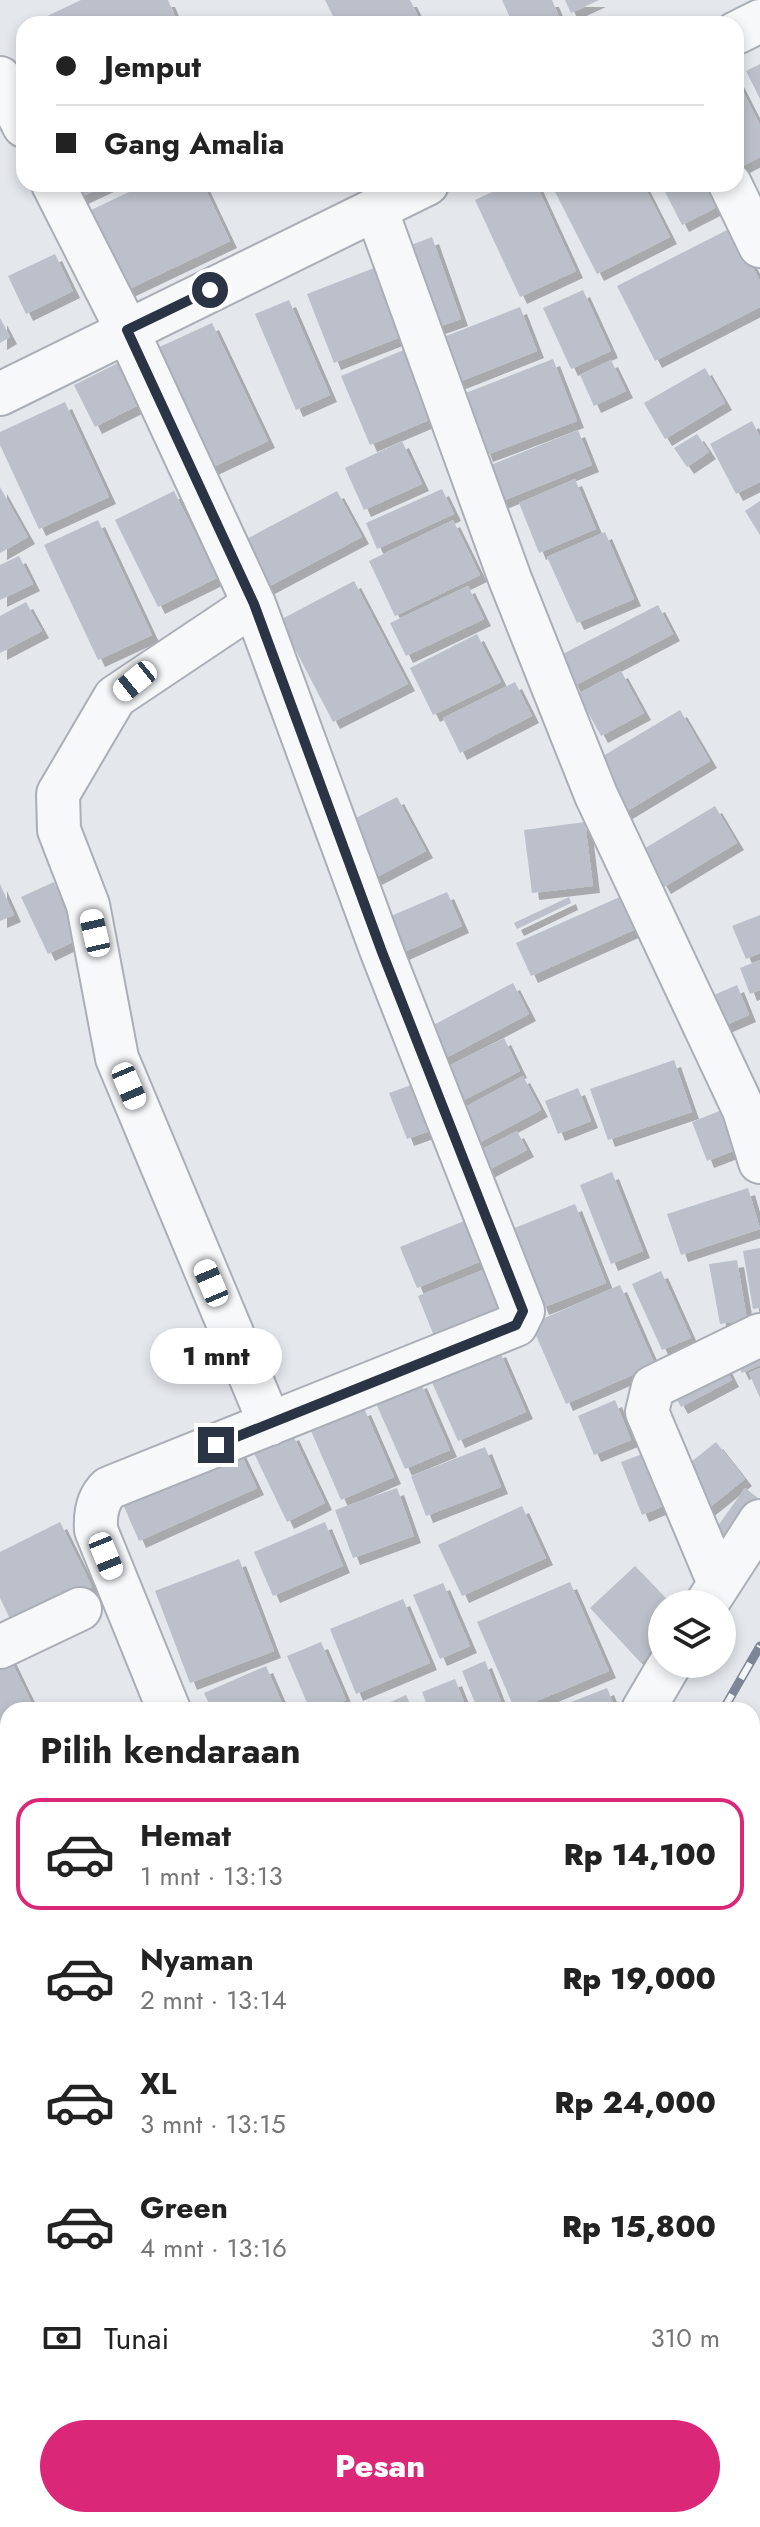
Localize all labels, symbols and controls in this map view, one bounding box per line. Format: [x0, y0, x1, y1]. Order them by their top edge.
text: Jemput [104, 45, 201, 88]
text: Gang Amalia [104, 122, 285, 165]
route start [192, 272, 228, 308]
car [109, 657, 161, 705]
car [78, 907, 112, 959]
car [109, 1059, 149, 1113]
car [191, 1256, 231, 1310]
callout: 1 mnt [150, 1329, 282, 1385]
text: 1 mnt [182, 1337, 250, 1375]
route end [198, 1427, 234, 1463]
car [86, 1529, 126, 1583]
map controls [648, 1590, 736, 1678]
button: layers [648, 1590, 736, 1678]
text: Pilih kendaraan [40, 1724, 301, 1776]
text: Hemat [140, 1814, 231, 1857]
icon: car [44, 1818, 116, 1890]
text: Rp 14,100 [564, 1833, 716, 1876]
text: 1 mnt · 13:13 [140, 1857, 283, 1895]
text: Nyaman [140, 1938, 254, 1981]
icon: car [44, 1942, 116, 2014]
text: Rp 19,000 [562, 1957, 716, 2000]
text: 2 mnt · 13:14 [140, 1981, 287, 2019]
text: XL [140, 2062, 176, 2105]
icon: car [44, 2066, 116, 2138]
text: Rp 24,000 [554, 2081, 716, 2124]
text: 3 mnt · 13:15 [140, 2105, 286, 2143]
text: Green [140, 2186, 228, 2229]
icon: car [44, 2190, 116, 2262]
text: Rp 15,800 [562, 2205, 716, 2248]
text: 4 mnt · 13:16 [140, 2229, 287, 2267]
icon: cash [40, 2316, 84, 2360]
text: Tunai [104, 2317, 169, 2360]
text: 310 m [650, 2319, 720, 2357]
button: Pesan [40, 2420, 720, 2512]

